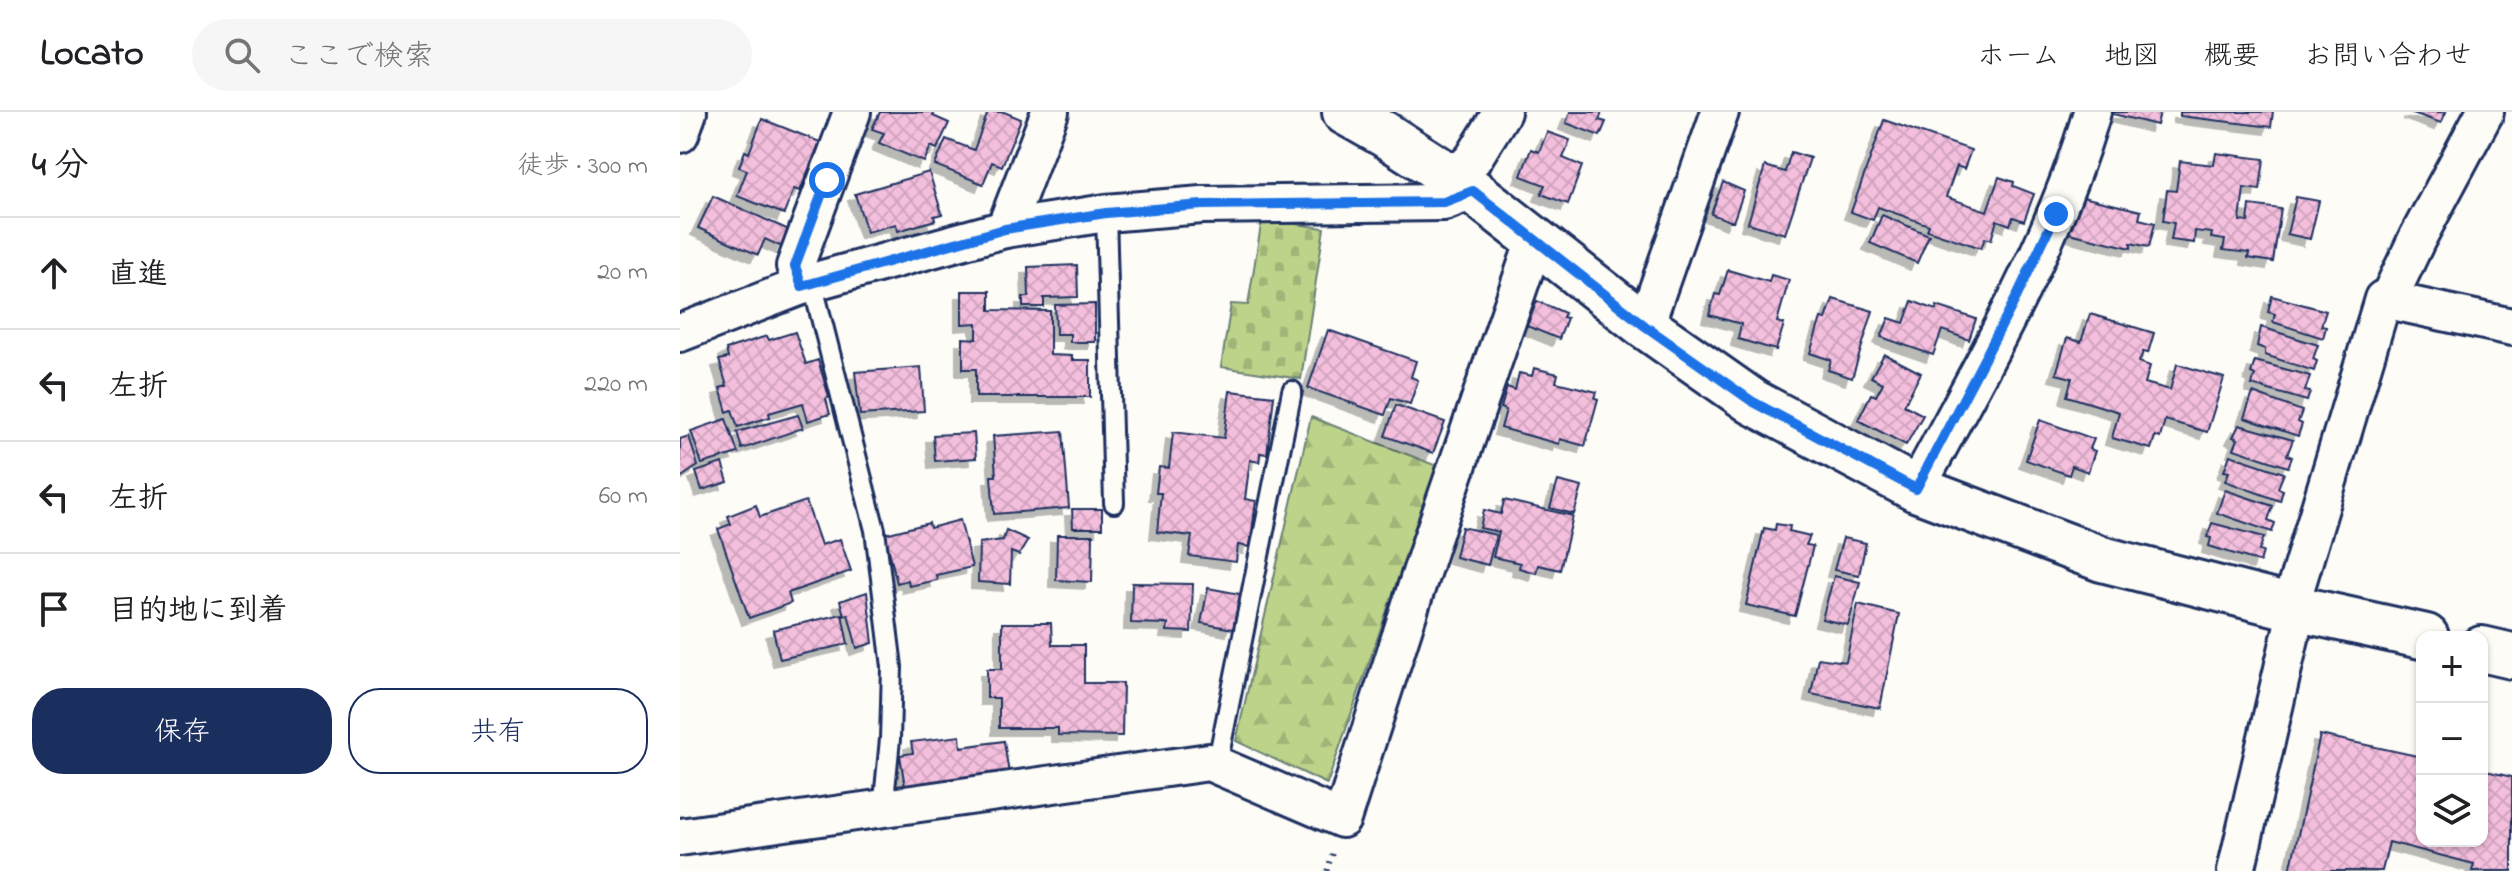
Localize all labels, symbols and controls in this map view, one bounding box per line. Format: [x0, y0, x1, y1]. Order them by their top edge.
search box [192, 19, 752, 91]
text: Locato [40, 27, 144, 83]
icon: search [220, 33, 264, 77]
text: ここで検索 [284, 36, 434, 80]
text: ホーム [1977, 37, 2060, 78]
text: 地図 [2104, 37, 2160, 78]
text: 概要 [2204, 37, 2260, 78]
text: お問い合わせ [2304, 37, 2472, 78]
text: 4 分 [32, 142, 89, 192]
text: 徒歩 · 300 m [518, 148, 648, 186]
route start [809, 162, 845, 198]
route end [2038, 196, 2074, 232]
icon: ahead [32, 251, 76, 295]
text: 直進 [108, 254, 168, 298]
text: 20 m [597, 254, 648, 292]
icon: left [32, 363, 76, 407]
text: 左折 [108, 366, 168, 410]
text: 220 m [584, 366, 648, 404]
icon: left [32, 475, 76, 519]
text: 左折 [108, 478, 168, 522]
text: 60 m [599, 478, 648, 516]
icon: arrive [32, 587, 76, 631]
text: 目的地に到着 [108, 590, 288, 634]
map controls [2416, 631, 2488, 847]
button: + [2416, 631, 2488, 703]
button: 保存 [32, 688, 332, 774]
button: 共有 [348, 688, 648, 774]
button: − [2416, 703, 2488, 775]
button: layers [2416, 775, 2488, 847]

